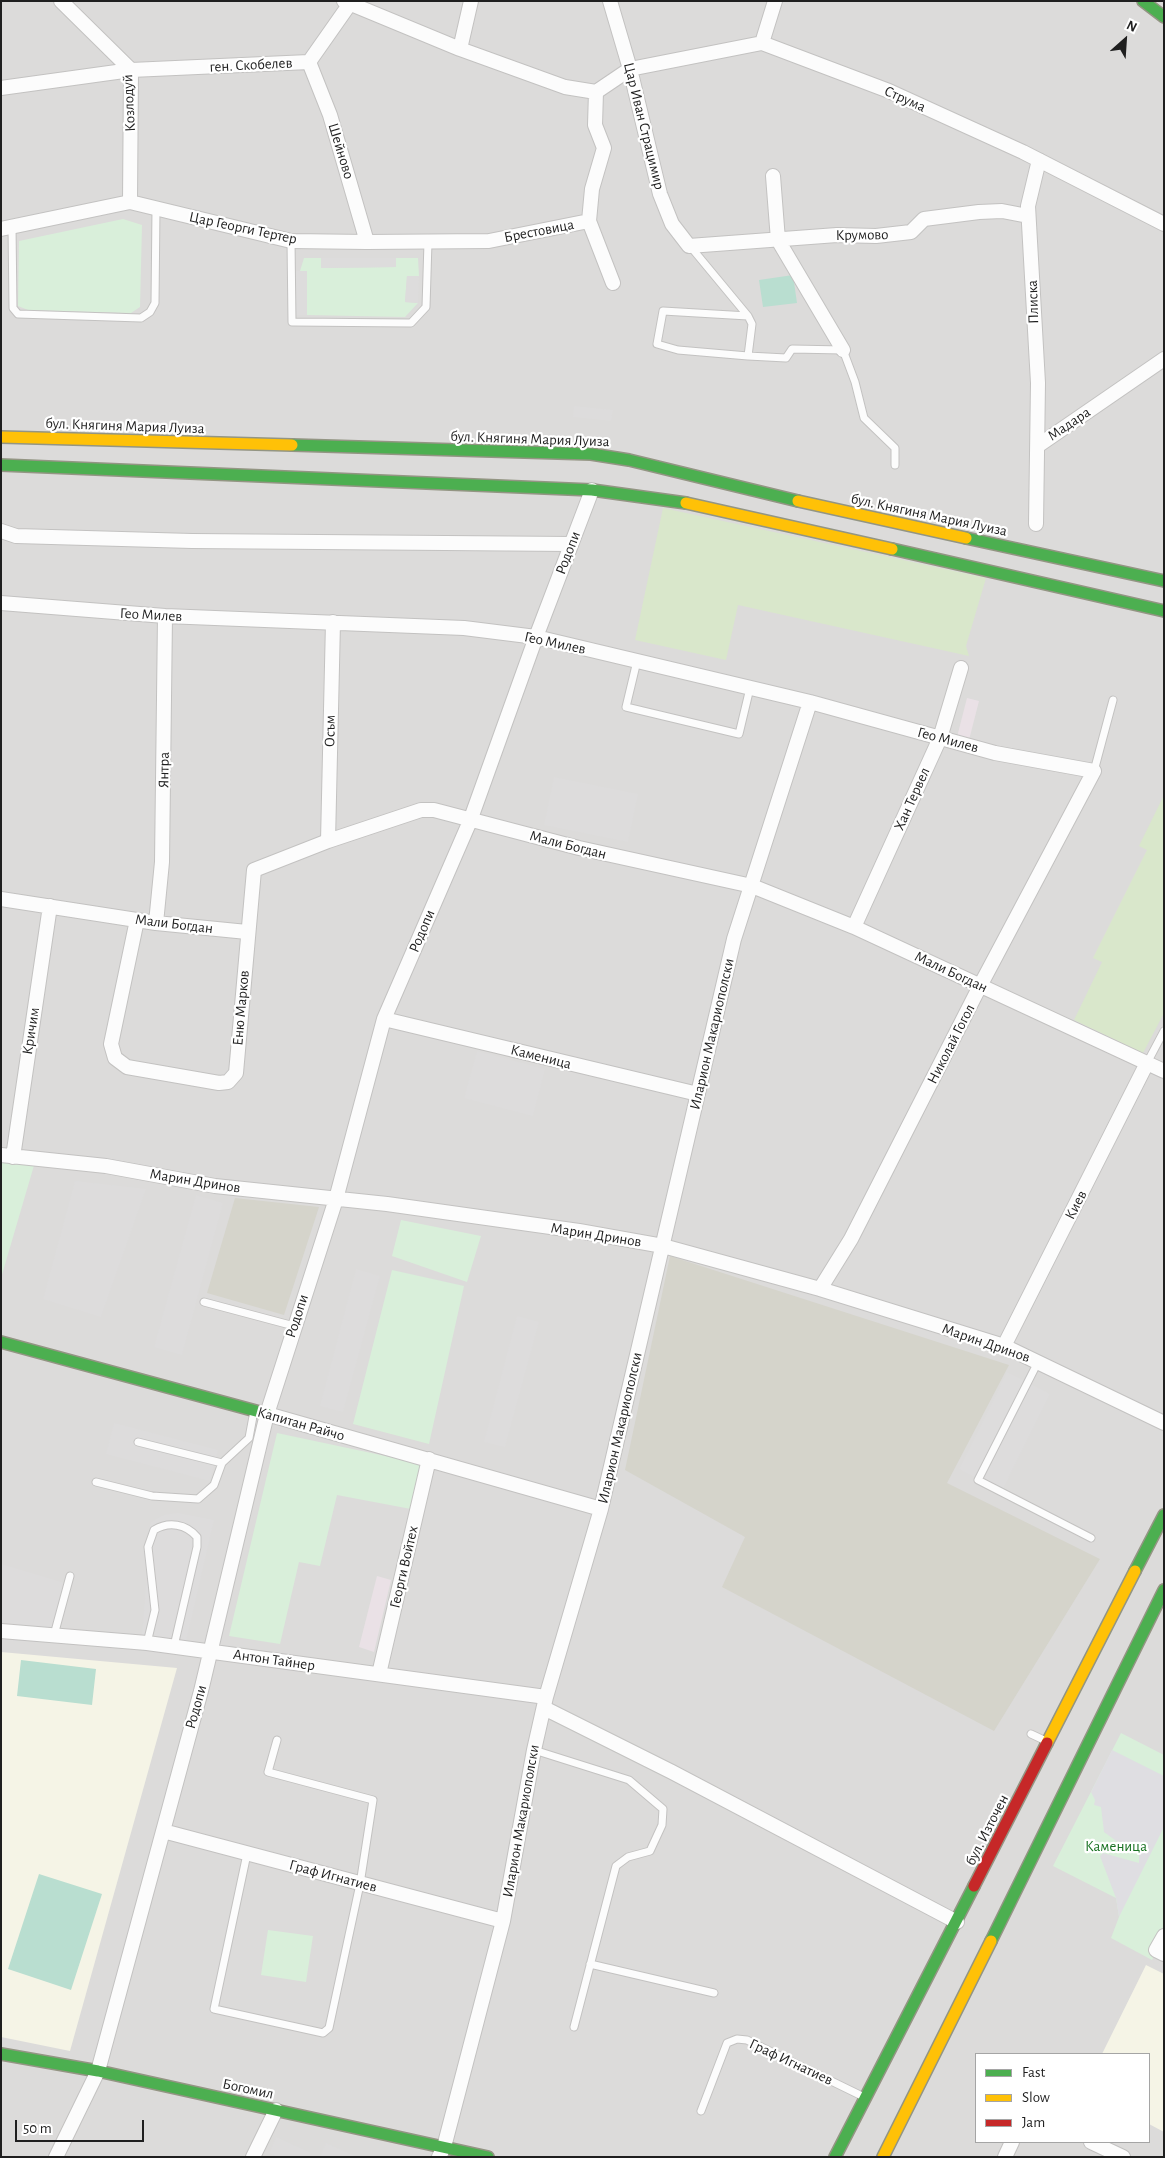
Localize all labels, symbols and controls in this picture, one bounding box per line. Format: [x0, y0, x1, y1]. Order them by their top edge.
north arrow [1100, 15, 1150, 65]
text: N [1124, 18, 1139, 35]
street label: ген. Скобелев [209, 54, 293, 76]
street label: Цар Иван Страцимир [620, 61, 668, 191]
street label: Козлодуй [119, 74, 139, 132]
street label: Струма [882, 82, 928, 116]
street label: Шейново [324, 121, 358, 181]
street label: Цар Георги Тертер [187, 208, 299, 248]
street label: Брестовица [502, 215, 576, 247]
street label: Крумово [835, 226, 889, 244]
street label: Плиска [1023, 280, 1043, 324]
street label: Мадара [1044, 403, 1094, 445]
street label: бул. Княгиня Мария Луиза [45, 414, 205, 438]
street label: бул. Княгиня Мария Луиза [450, 427, 610, 451]
street label: бул. Княгиня Мария Луиза [849, 490, 1009, 540]
street label: Родопи [552, 529, 584, 577]
street label: Гео Милев [119, 604, 183, 626]
street label: Гео Милев [523, 628, 587, 658]
street label: Осъм [321, 715, 339, 747]
street label: Гео Милев [915, 723, 981, 757]
street label: Янтра [155, 752, 173, 788]
street label: Хан Тервел [890, 765, 934, 833]
street label: Мали Богдан [528, 827, 608, 863]
street label: Родопи [405, 907, 439, 955]
street label: Мали Богдан [134, 910, 214, 938]
street label: Мали Богдан [912, 947, 990, 997]
street label: Иларион Макариополски [686, 956, 738, 1112]
street label: Еню Марков [229, 970, 253, 1046]
street label: Николай Гогол [923, 1001, 979, 1087]
street label: Кричим [18, 1006, 44, 1056]
street label: Каменица [509, 1041, 573, 1073]
street label: Марин Дринов [148, 1165, 242, 1197]
street label: Киев [1061, 1187, 1091, 1223]
street label: Марин Дринов [549, 1219, 643, 1251]
street label: Родопи [282, 1292, 312, 1340]
street label: Марин Дринов [940, 1320, 1032, 1366]
street label: Иларион Макариополски [594, 1350, 646, 1506]
street label: Капитан Райчо [255, 1403, 347, 1445]
street label: Георги Войтех [386, 1524, 422, 1610]
street label: Антон Тайнер [232, 1645, 316, 1675]
street label: Родопи [181, 1683, 211, 1731]
street label: Иларион Макариополски [499, 1743, 543, 1899]
street label: бул. Източен [961, 1792, 1013, 1868]
park label: Каменица [1085, 1837, 1147, 1855]
street label: Граф Игнатиев [287, 1856, 379, 1896]
street label: Граф Игнатиев [746, 2035, 836, 2089]
legend [975, 2053, 1150, 2143]
text: Fast [1022, 2065, 1045, 2080]
street label: Богомил [221, 2075, 275, 2103]
text: Slow [1022, 2090, 1050, 2105]
scale bar [18, 2110, 146, 2142]
text: Jam [1022, 2115, 1045, 2130]
text: 50 m [23, 2121, 52, 2136]

